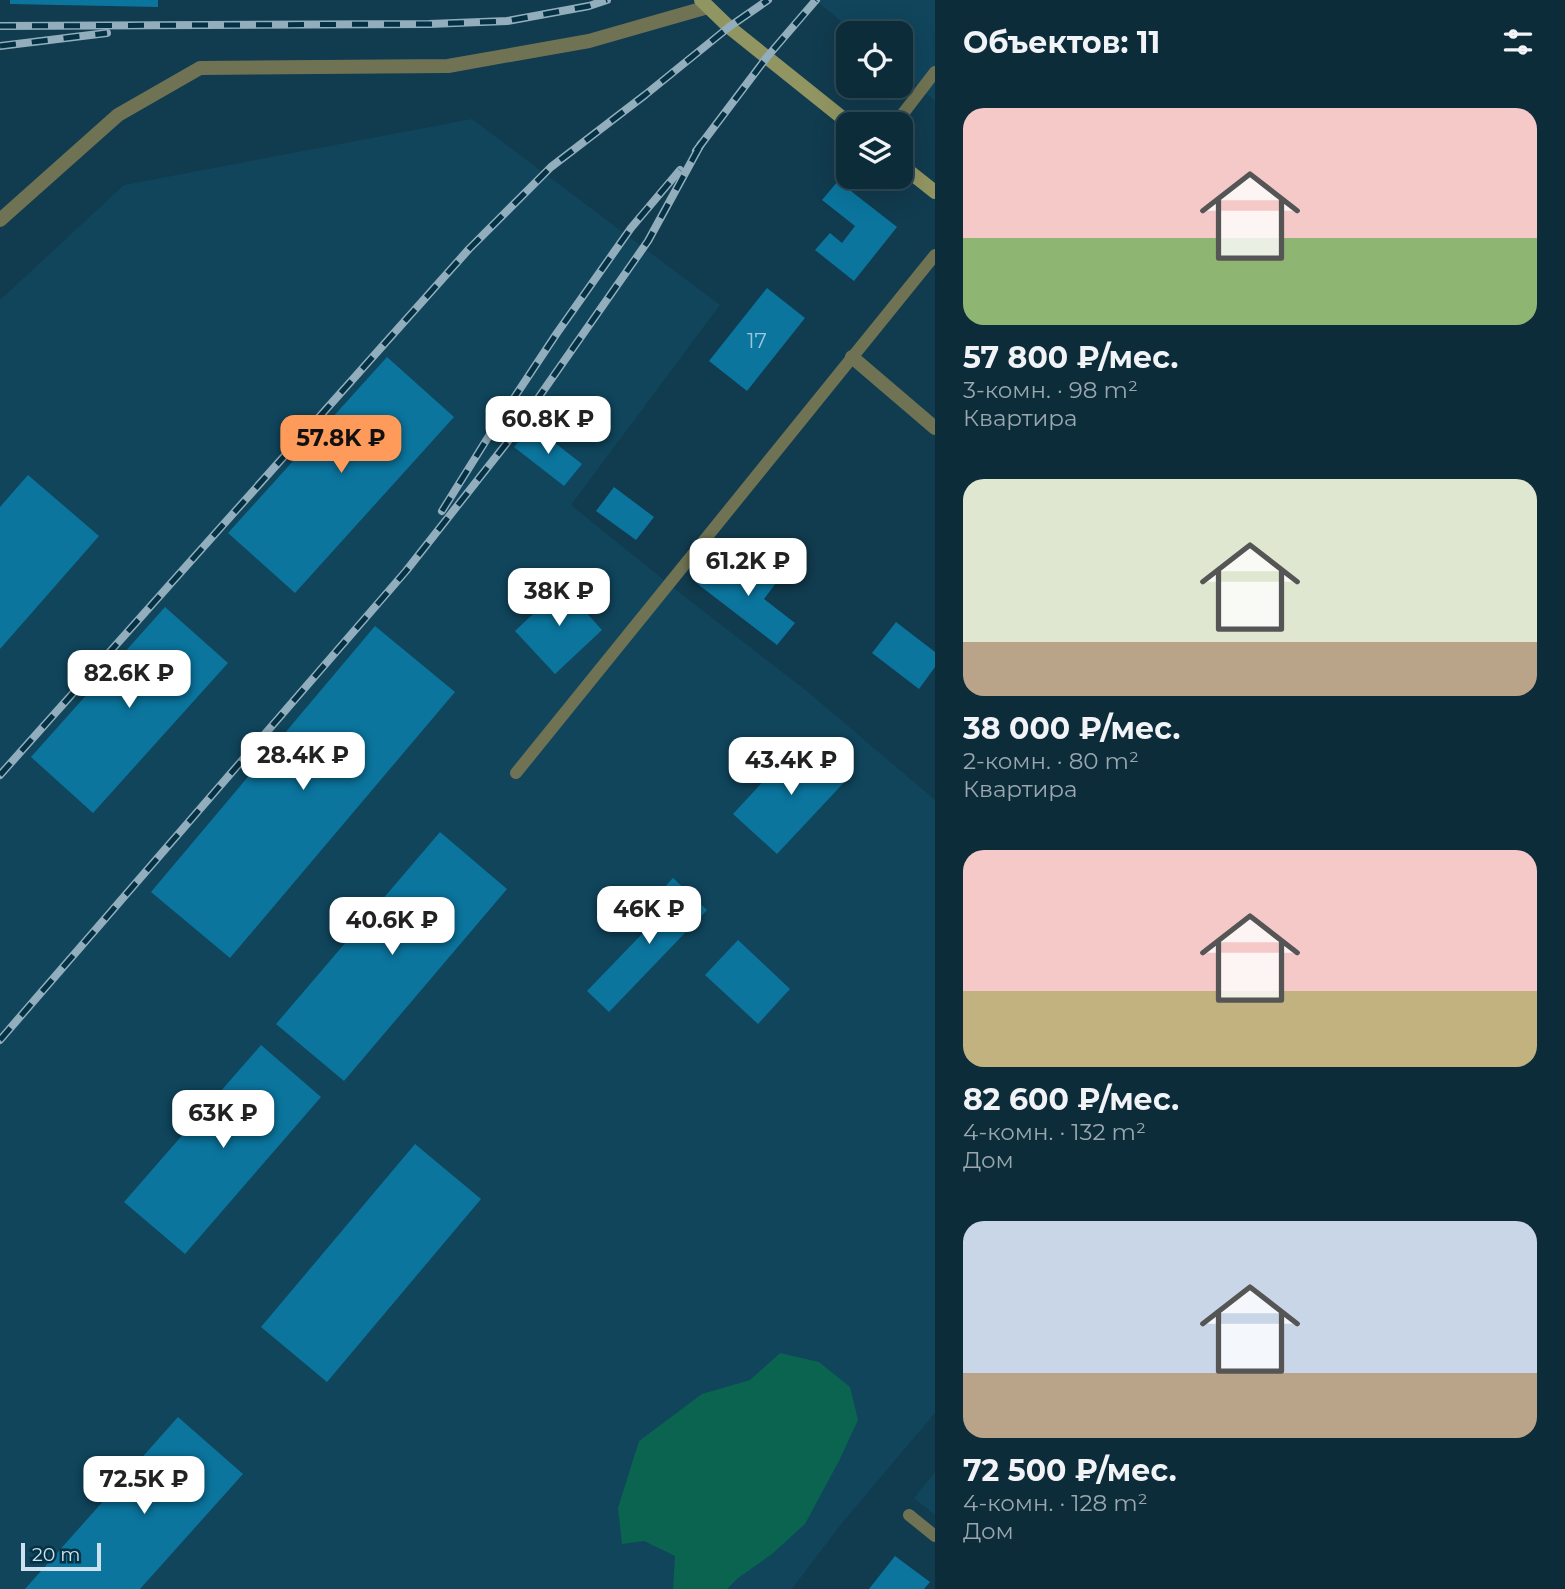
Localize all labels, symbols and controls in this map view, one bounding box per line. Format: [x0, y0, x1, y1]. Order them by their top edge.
map controls [836, 21, 913, 189]
button: locate [836, 21, 913, 98]
icon: filters [1499, 23, 1537, 61]
text: Объектов: 11 [963, 24, 1160, 61]
button: layers [836, 112, 913, 189]
icon: home [1187, 153, 1313, 279]
house number: 17 [747, 328, 767, 353]
text: 57 800 ₽/мес. [963, 339, 1178, 376]
text: 3-комн. · 98 m² [963, 376, 1138, 404]
pin: 60.8K ₽ [483, 396, 613, 456]
text: Квартира [963, 404, 1077, 432]
text: 60.8K ₽ [502, 405, 594, 433]
pin: 57.8K ₽ [276, 416, 406, 475]
text: 57.8K ₽ [296, 424, 386, 452]
icon: home [1187, 524, 1313, 650]
pin: 61.2K ₽ [683, 538, 813, 598]
text: 61.2K ₽ [706, 547, 790, 575]
pin: 38K ₽ [510, 568, 608, 628]
text: 38K ₽ [524, 577, 594, 605]
pin: 82.6K ₽ [64, 650, 194, 710]
text: 82.6K ₽ [84, 659, 174, 687]
text: 38 000 ₽/мес. [963, 710, 1180, 747]
pin: 28.4K ₽ [238, 732, 368, 792]
pin: 43.4K ₽ [726, 738, 856, 797]
text: 28.4K ₽ [257, 741, 349, 769]
text: 43.4K ₽ [745, 746, 837, 774]
text: 2-комн. · 80 m² [963, 747, 1139, 775]
text: Квартира [963, 775, 1077, 803]
pin: 46K ₽ [600, 886, 698, 946]
text: 46K ₽ [613, 895, 685, 923]
icon: home [1187, 895, 1313, 1021]
pin: 40.6K ₽ [327, 898, 457, 957]
text: 40.6K ₽ [346, 906, 438, 934]
text: 82 600 ₽/мес. [963, 1081, 1179, 1118]
pin: 63K ₽ [174, 1090, 272, 1150]
text: 63K ₽ [188, 1099, 258, 1127]
text: 4-комн. · 132 m² [963, 1118, 1146, 1146]
text: Дом [963, 1146, 1014, 1174]
icon: home [1187, 1266, 1313, 1392]
text: 72 500 ₽/мес. [963, 1452, 1177, 1489]
pin: 72.5K ₽ [79, 1456, 209, 1516]
text: 72.5K ₽ [99, 1465, 189, 1493]
text: 4-комн. · 128 m² [963, 1489, 1148, 1517]
text: Дом [963, 1517, 1014, 1545]
scale bar [21, 1540, 102, 1572]
text: 20 m [32, 1543, 80, 1566]

